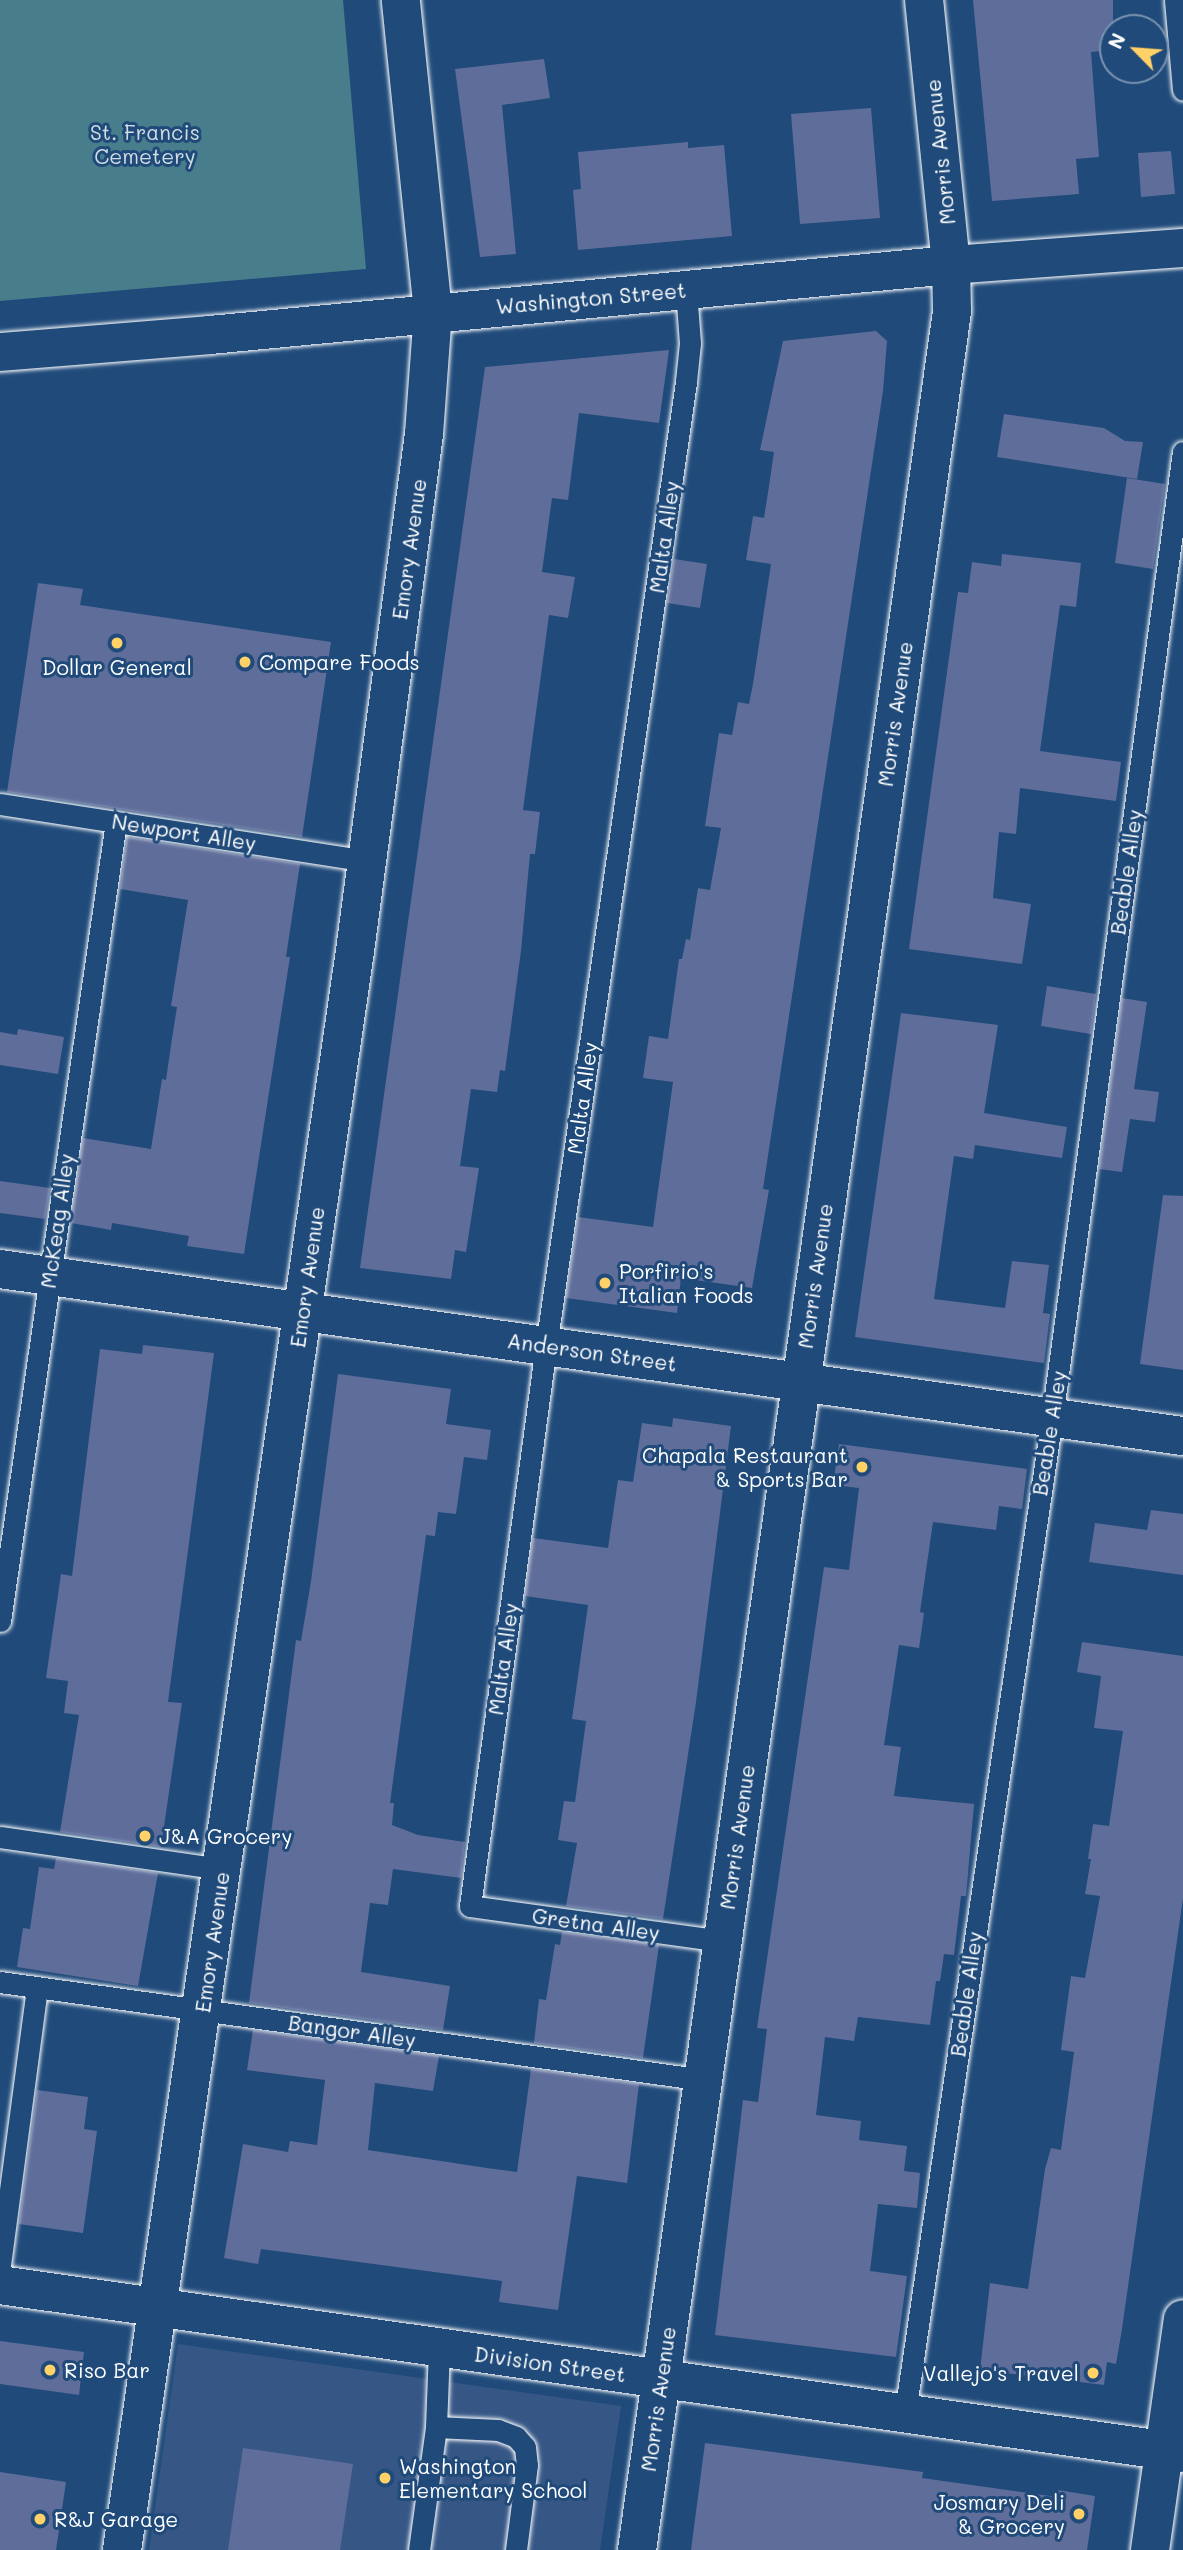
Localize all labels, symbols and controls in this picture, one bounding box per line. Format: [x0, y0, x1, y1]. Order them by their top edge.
north arrow [1099, 14, 1169, 84]
text: N [1102, 29, 1131, 53]
street label: Morris Avenue [920, 78, 960, 226]
park label: St. Francis Cemetery [90, 119, 200, 169]
street label: Washington Street [495, 277, 687, 319]
street label: Emory Avenue [387, 477, 431, 621]
street label: Malta Alley [644, 479, 684, 595]
marker: Dollar General [109, 635, 125, 651]
street label: Morris Avenue [872, 640, 918, 788]
place label: Compare Foods [259, 649, 420, 675]
place label: Dollar General [42, 654, 192, 680]
marker: Compare Foods [237, 654, 253, 670]
street label: Newport Alley [110, 808, 258, 856]
street label: Beable Alley [1105, 808, 1147, 936]
street label: Malta Alley [562, 1040, 602, 1156]
street label: McKeag Alley [35, 1152, 79, 1290]
street label: Morris Avenue [792, 1202, 838, 1350]
street label: Emory Avenue [285, 1205, 329, 1349]
place label: Porfirio's Italian Foods [619, 1258, 754, 1308]
marker: Porfirio's Italian Foods [597, 1275, 613, 1291]
street label: Anderson Street [506, 1328, 678, 1376]
street label: Beable Alley [1027, 1369, 1071, 1497]
place label: Chapala Restaurant & Sports Bar [642, 1442, 848, 1492]
marker: Chapala Restaurant & Sports Bar [854, 1459, 870, 1475]
street label: Malta Alley [483, 1601, 523, 1717]
street label: Morris Avenue [714, 1763, 760, 1911]
place label: J&A Grocery [159, 1823, 292, 1849]
marker: J&A Grocery [137, 1828, 153, 1844]
street label: Emory Avenue [190, 1870, 234, 2014]
street label: Gretna Alley [530, 1903, 662, 1945]
street label: Beable Alley [945, 1930, 987, 2058]
street label: Bangor Alley [287, 2010, 417, 2052]
street label: Morris Avenue [635, 2325, 681, 2473]
street label: Division Street [473, 2341, 627, 2387]
place label: Riso Bar [64, 2357, 150, 2383]
place label: Vallejo's Travel [923, 2360, 1079, 2386]
marker: Riso Bar [42, 2362, 58, 2378]
marker: Vallejo's Travel [1085, 2365, 1101, 2381]
place label: Washington Elementary School [399, 2453, 587, 2503]
marker: Washington Elementary School [377, 2470, 393, 2486]
place label: Josmary Deli & Grocery [934, 2489, 1065, 2539]
place label: R&J Garage [54, 2506, 178, 2532]
marker: Josmary Deli & Grocery [1071, 2506, 1087, 2522]
marker: R&J Garage [32, 2511, 48, 2527]

